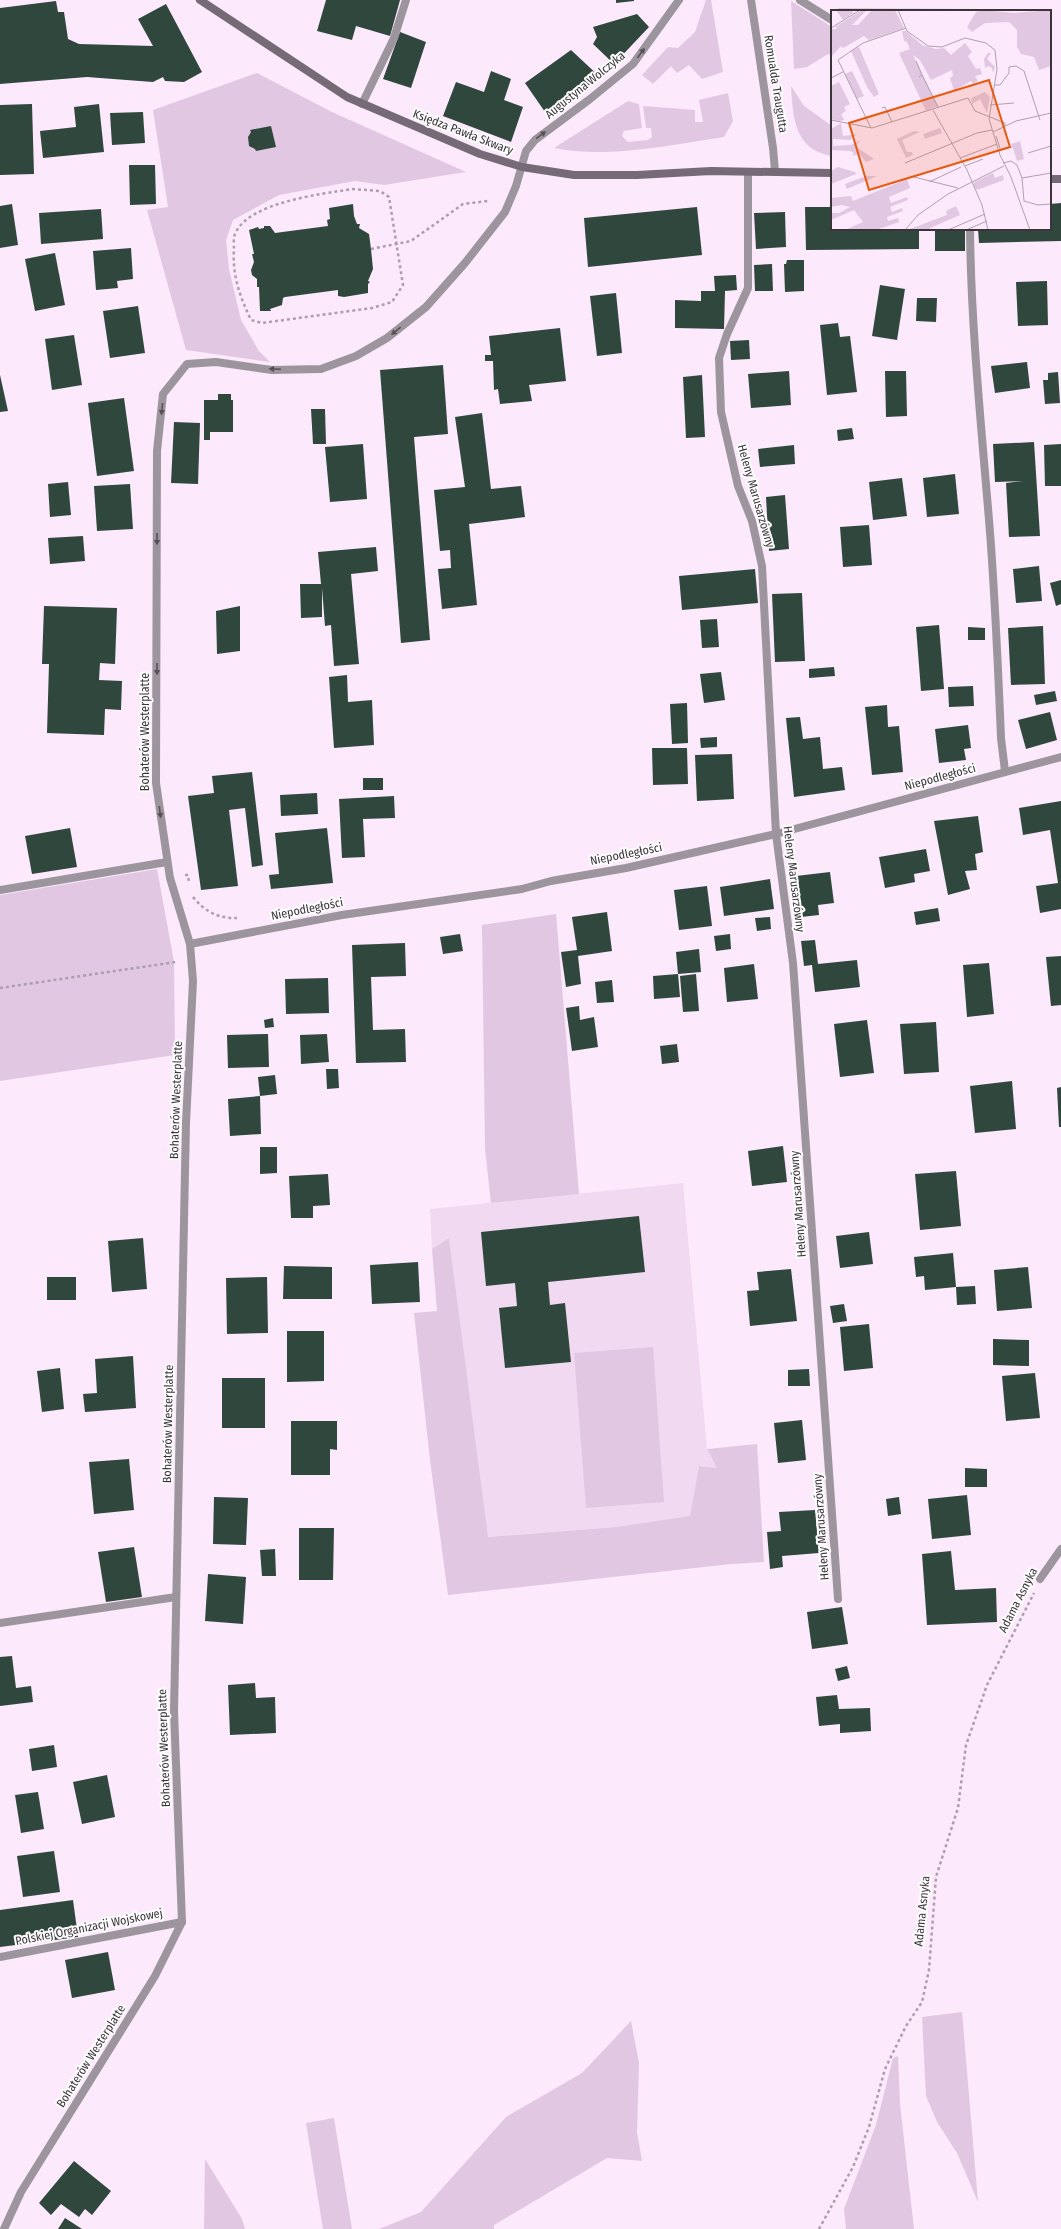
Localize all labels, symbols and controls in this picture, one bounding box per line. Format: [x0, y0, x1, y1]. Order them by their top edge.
inset map [831, 10, 1051, 230]
street label: Romualda Traugutta [761, 34, 791, 134]
one-way arrow [637, 47, 645, 58]
street label: Augustyna Wolczyka [542, 48, 628, 121]
street label: Księdza Pawła Skwary [411, 106, 516, 158]
one-way arrow [536, 131, 546, 139]
one-way arrow [390, 327, 401, 335]
one-way arrow [269, 366, 281, 373]
one-way arrow [158, 403, 165, 415]
street label: Heleny Marusarzówny [735, 443, 778, 550]
one-way arrow [154, 533, 160, 546]
one-way arrow [154, 663, 160, 676]
street label: Bohaterów Westerplatte [138, 673, 152, 791]
street label: Niepodległości [903, 761, 977, 793]
one-way arrow [157, 806, 163, 818]
street label: Heleny Marusarzówny [781, 825, 808, 934]
street label: Niepodległości [589, 840, 663, 868]
street label: Niepodległości [270, 895, 344, 923]
street label: Bohaterów Westerplatte [167, 1041, 185, 1159]
street label: Heleny Marusarzówny [787, 1150, 809, 1258]
street label: Bohaterów Westerplatte [160, 1365, 176, 1483]
street label: Heleny Marusarzówny [810, 1473, 832, 1581]
street label: Adama Asnyka [996, 1565, 1040, 1635]
street label: Bohaterów Westerplatte [155, 1689, 173, 1807]
street label: Adama Asnyka [911, 1875, 933, 1947]
street label: Polskiej Organizacji Wojskowej [14, 1906, 164, 1948]
street label: Bohaterów Westerplatte [54, 2002, 128, 2110]

